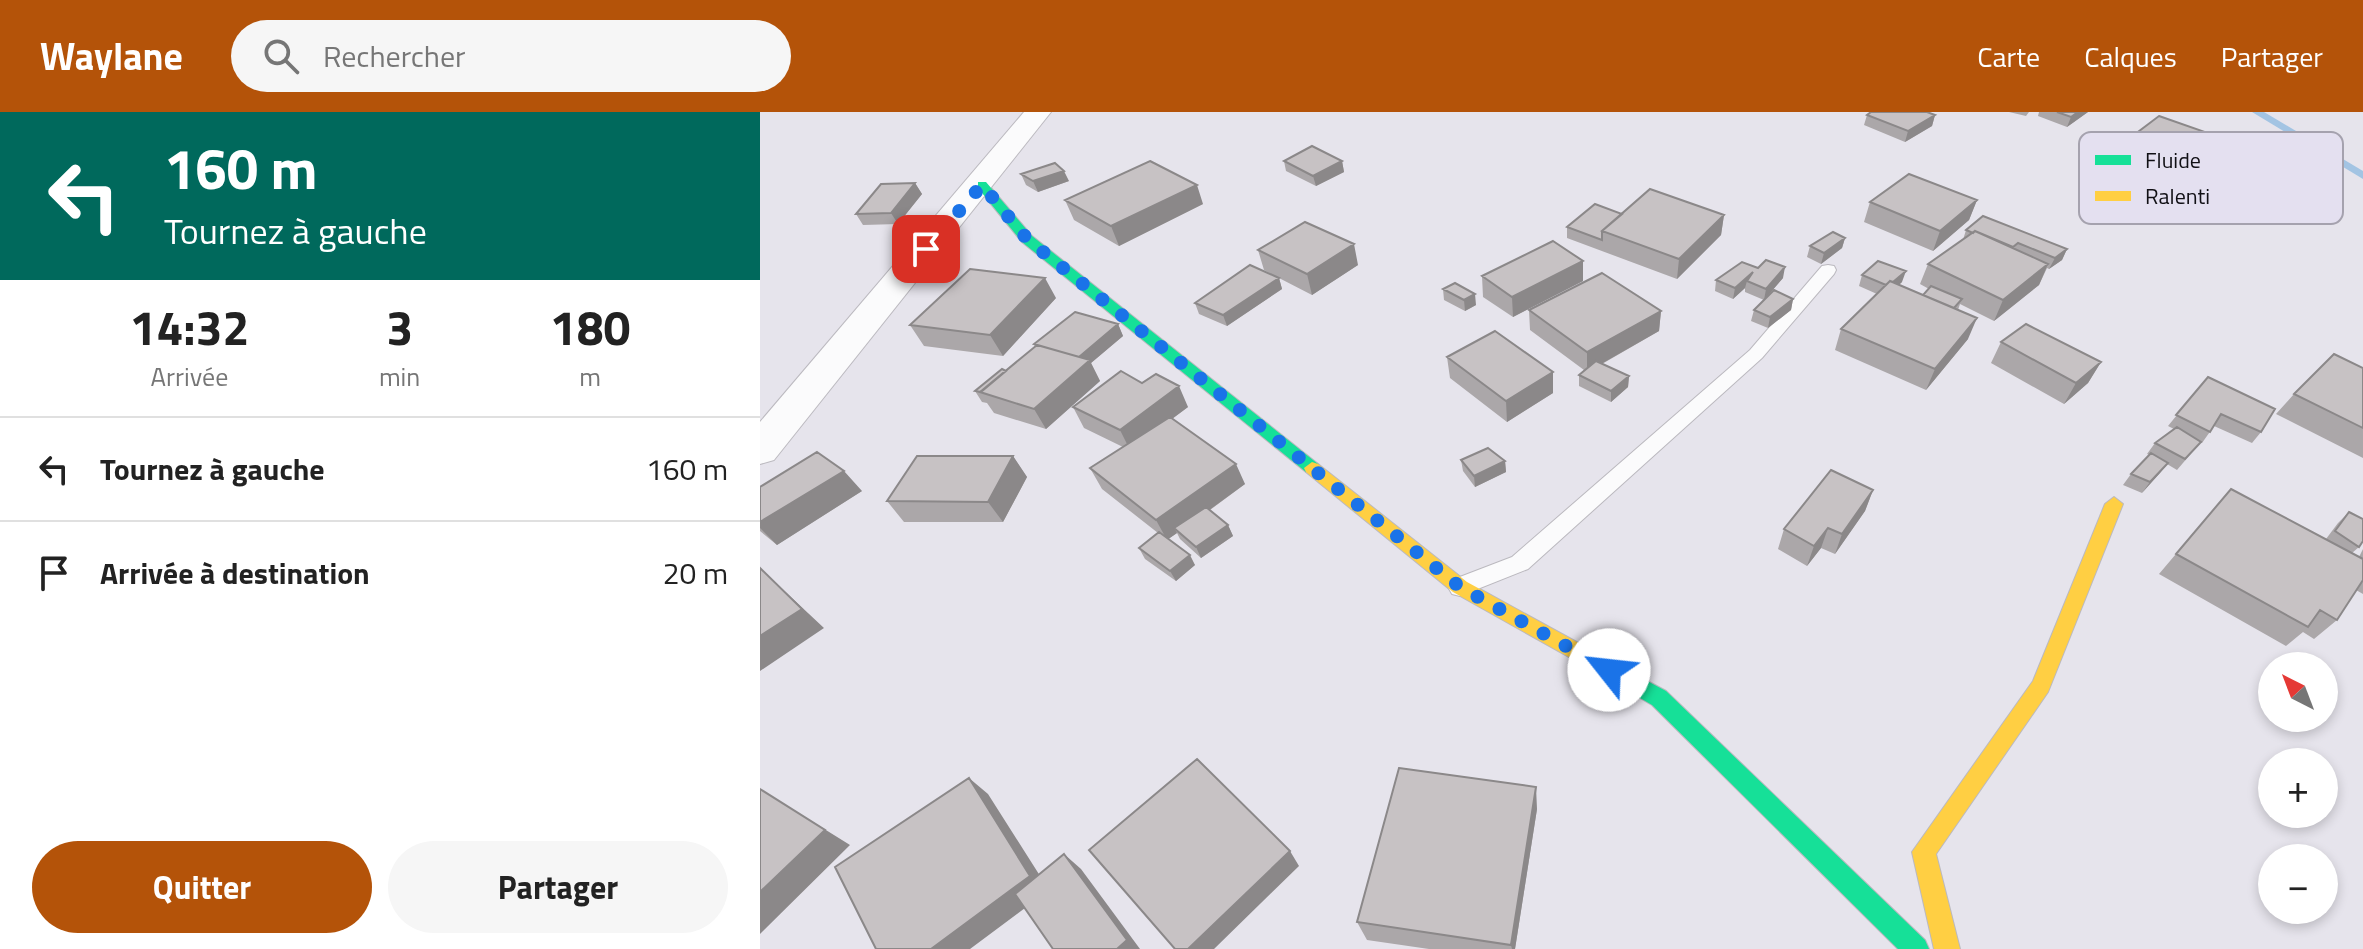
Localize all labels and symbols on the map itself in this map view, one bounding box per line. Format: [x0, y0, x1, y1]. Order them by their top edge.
legend [2079, 132, 2343, 224]
text: Fluide [2145, 143, 2201, 177]
text: Ralenti [2145, 179, 2210, 213]
pin [892, 215, 960, 283]
position arrow [1567, 628, 1651, 712]
north arrow [2258, 652, 2338, 732]

